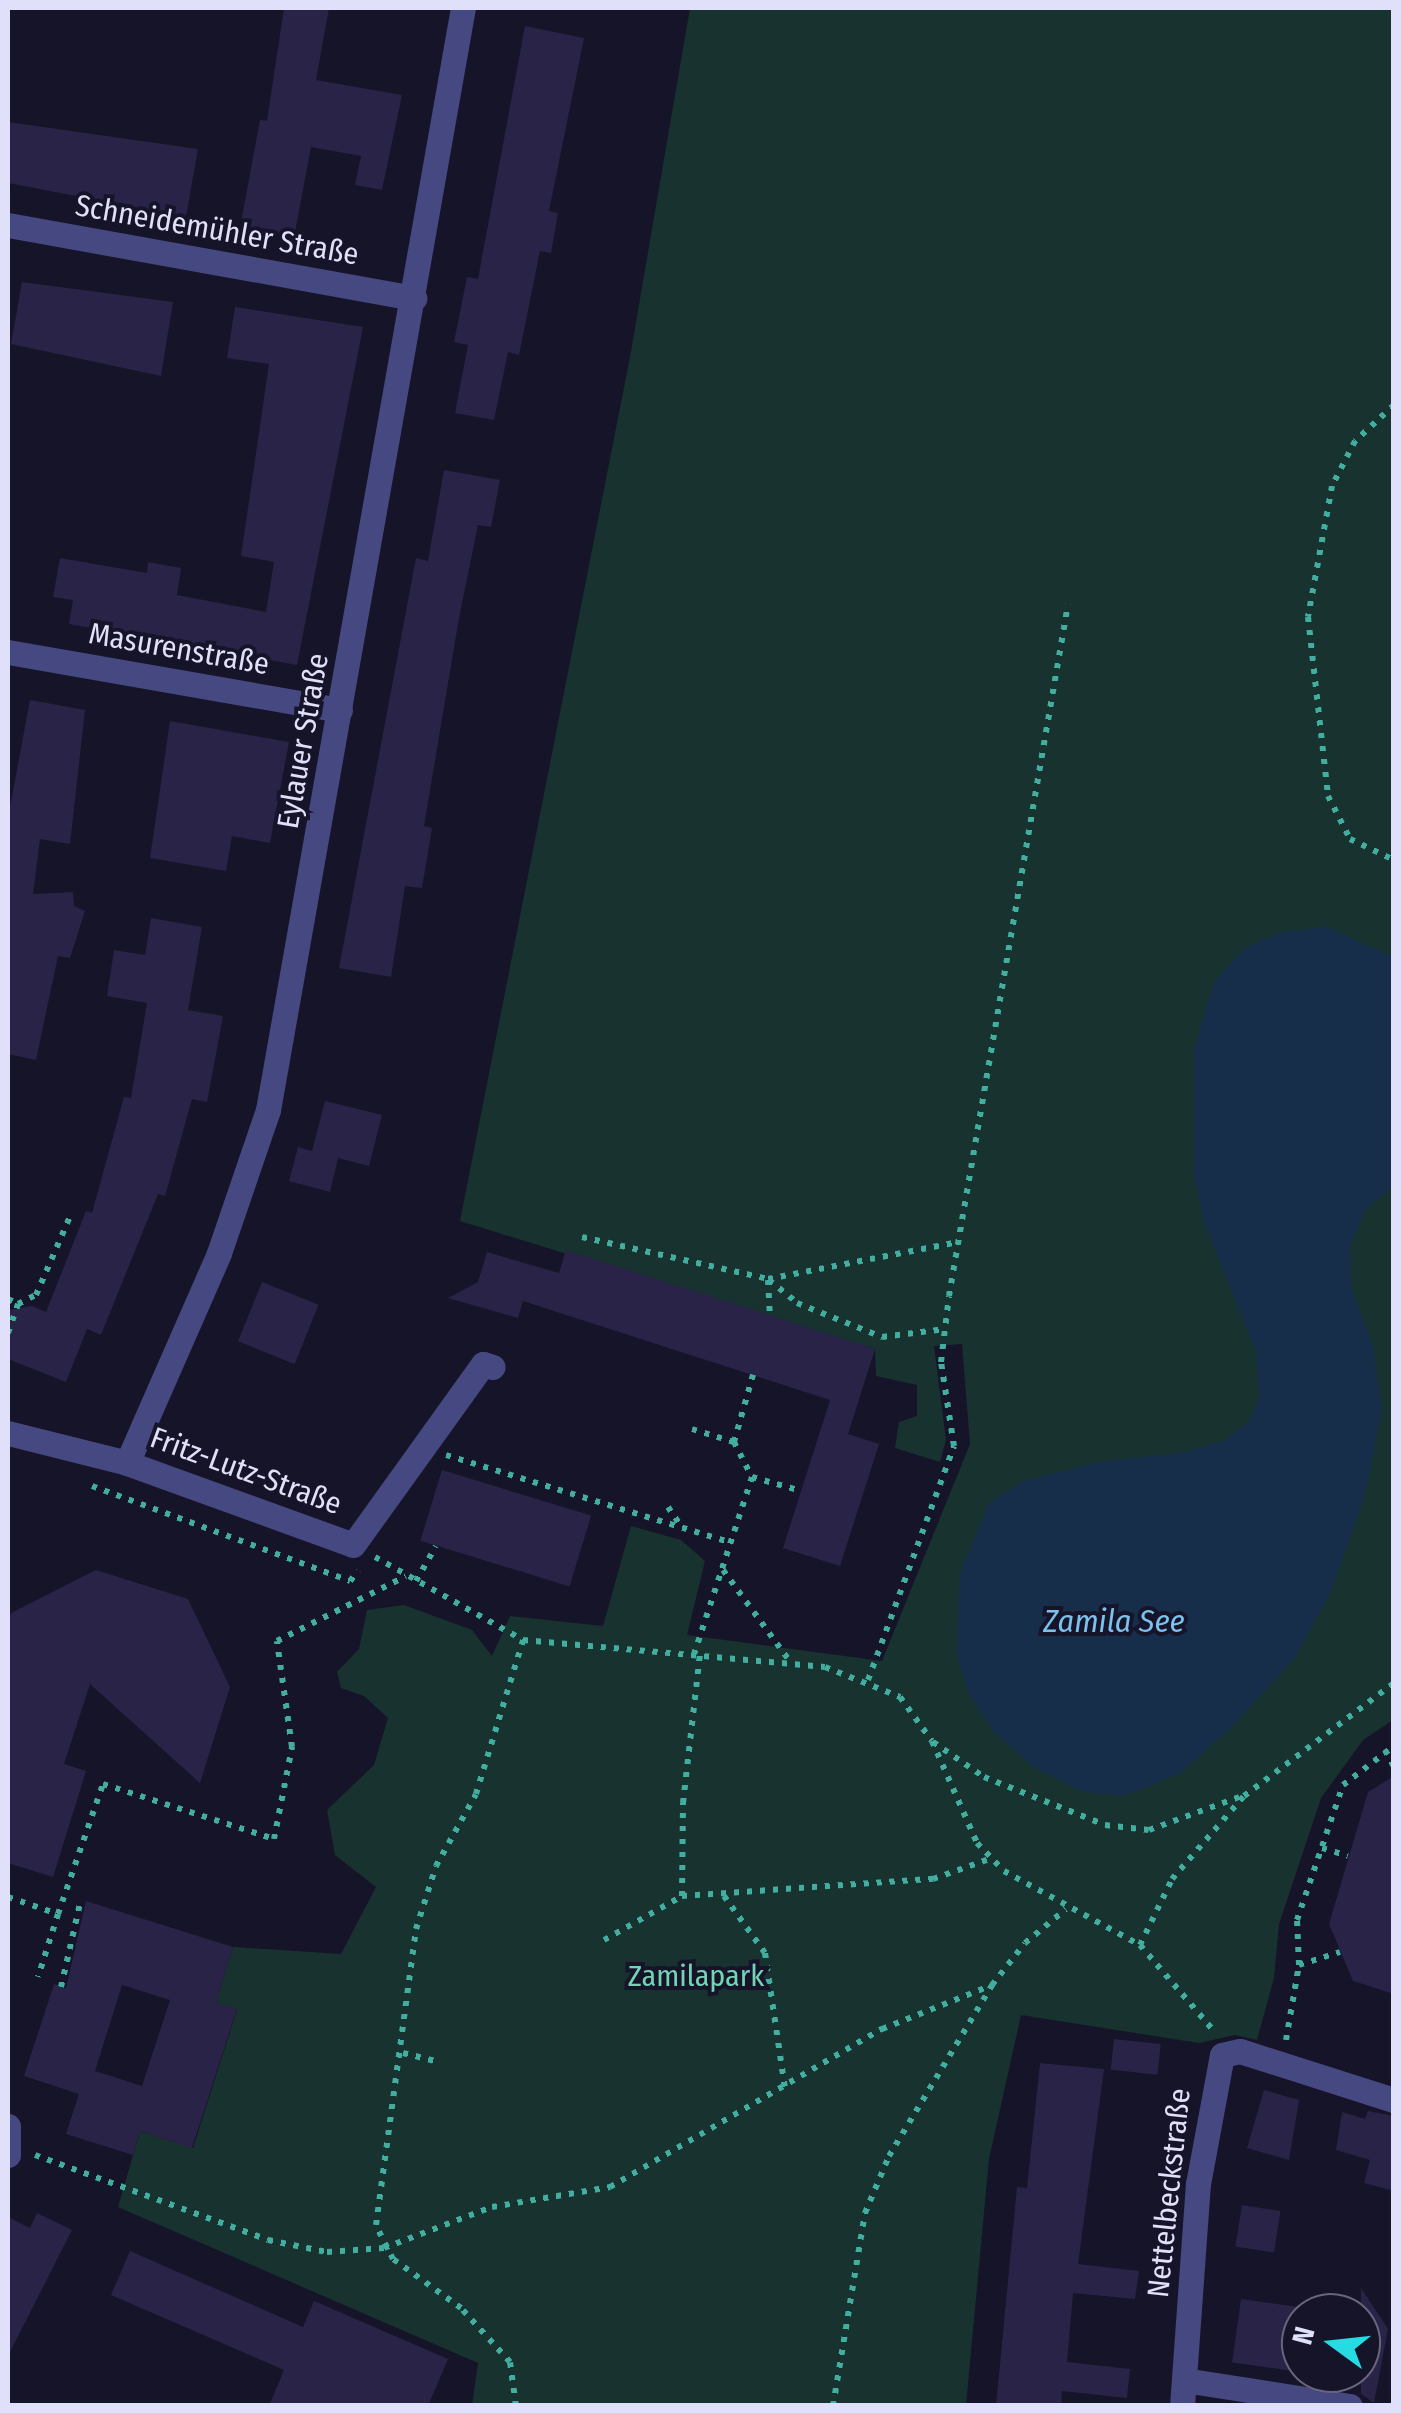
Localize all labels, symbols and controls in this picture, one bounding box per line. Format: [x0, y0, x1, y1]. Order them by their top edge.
street label: Schneidemühler Straße [73, 187, 361, 273]
street label: Masurenstraße [86, 615, 272, 683]
street label: Eylauer Straße [270, 651, 336, 831]
street label: Fritz-Lutz-Straße [146, 1420, 346, 1522]
water label: Zamila See [1043, 1602, 1185, 1640]
park label: Zamilapark [628, 1958, 764, 1994]
street label: Nettelbeckstraße [1140, 2087, 1198, 2299]
north arrow [1281, 2293, 1381, 2393]
text: N [1285, 2323, 1322, 2348]

